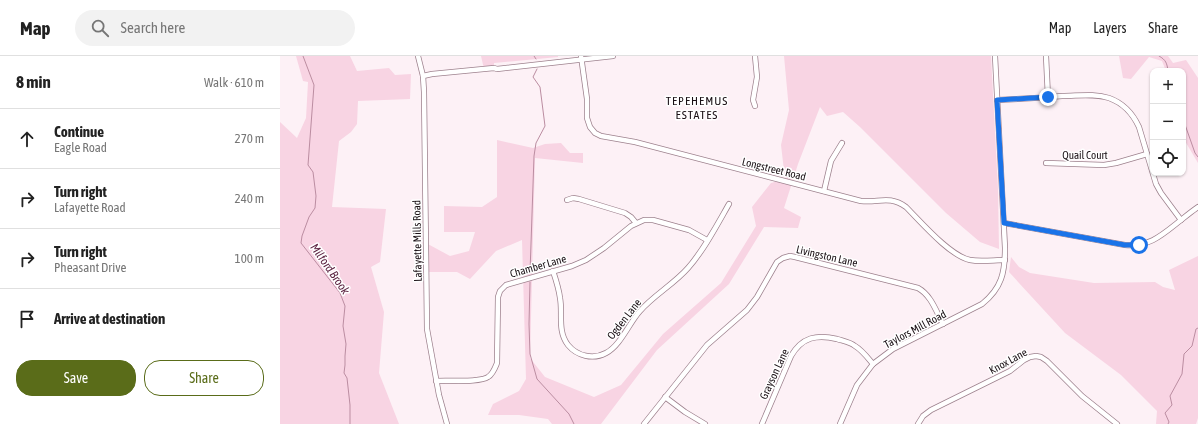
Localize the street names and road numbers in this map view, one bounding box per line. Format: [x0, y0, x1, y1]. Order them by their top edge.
street label: Quail Court [1062, 149, 1108, 161]
street label: Longstreet Road [741, 155, 807, 183]
street label: Lafayette Mills Road [410, 200, 424, 282]
street label: Livingston Lane [795, 243, 859, 269]
street label: Chamber Lane [508, 252, 568, 280]
street label: Ogden Lane [605, 297, 643, 341]
street label: Taylors Mill Road [882, 308, 948, 350]
street label: Knox Lane [987, 346, 1029, 376]
street label: Grayson Lane [757, 347, 791, 401]

